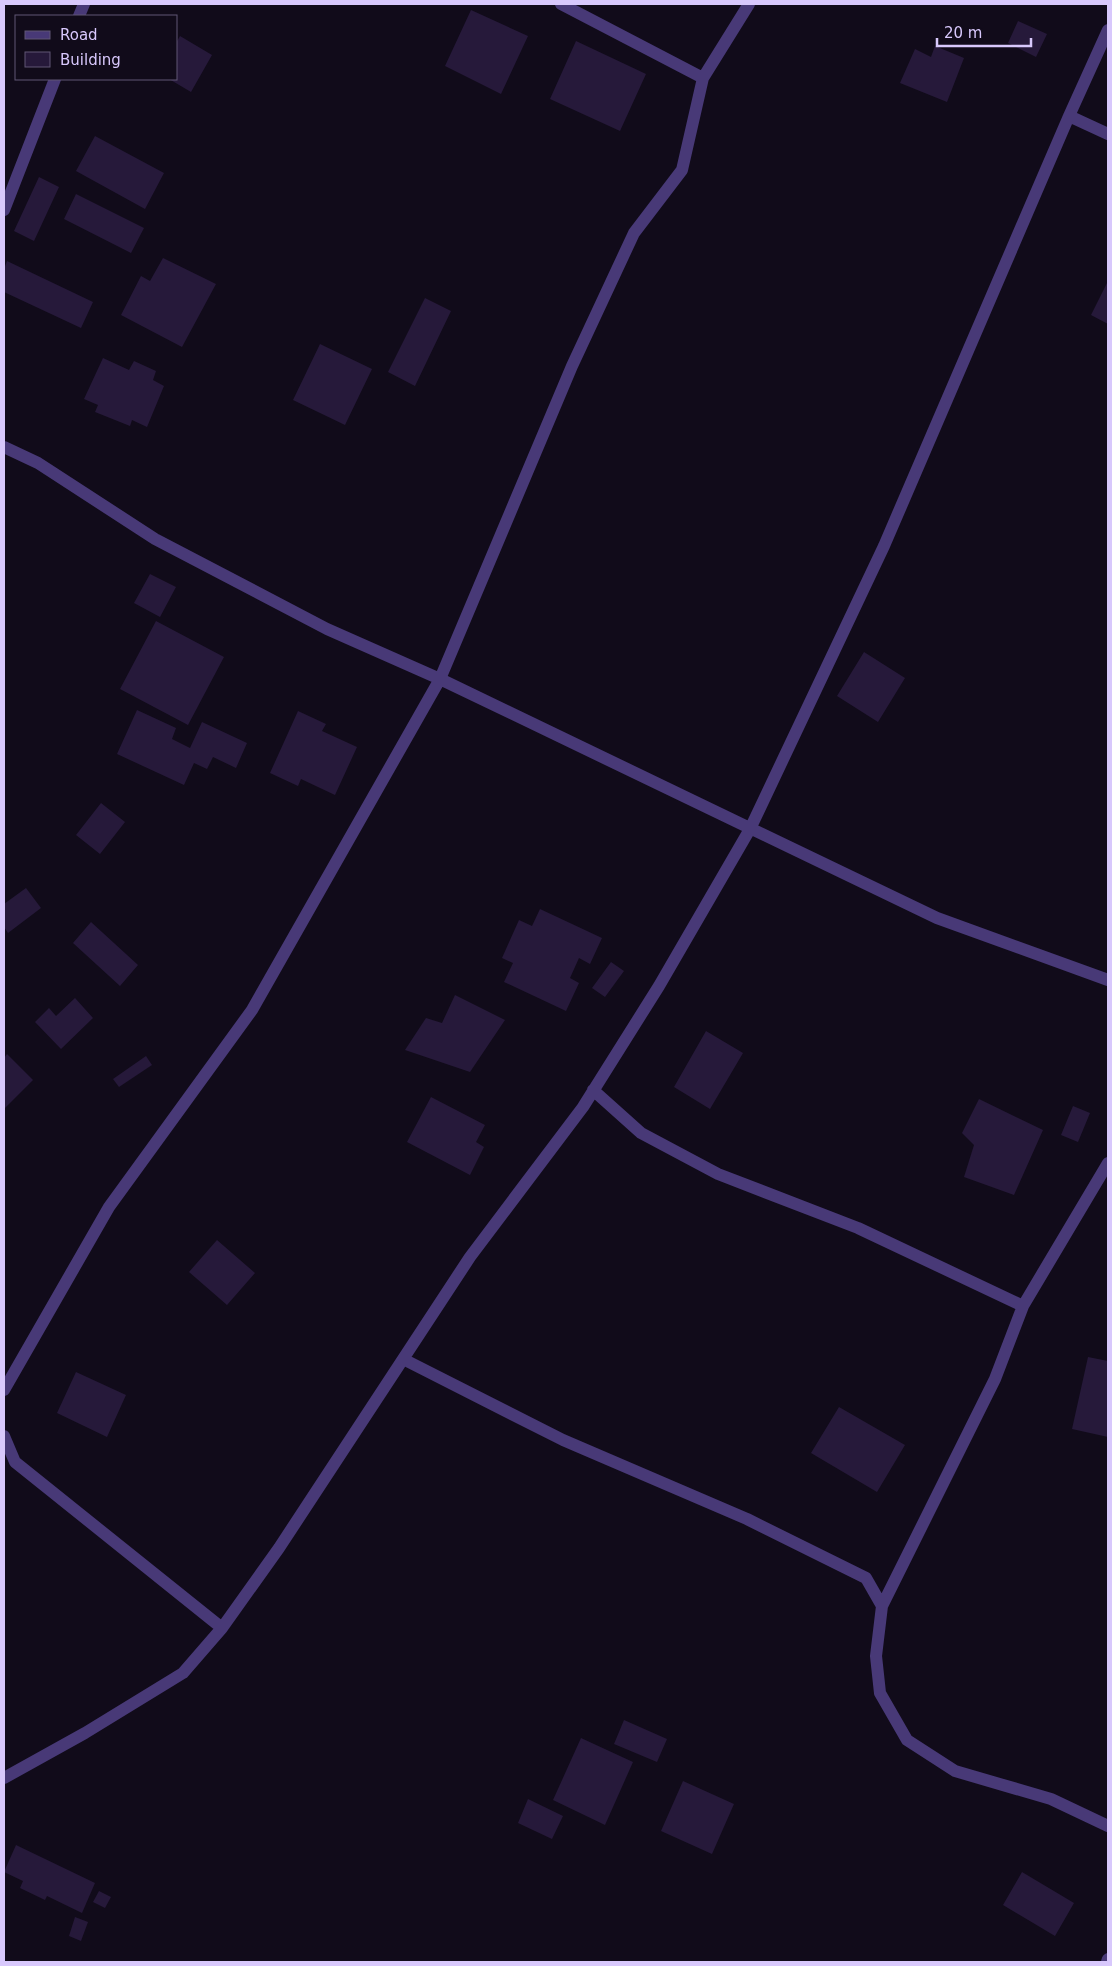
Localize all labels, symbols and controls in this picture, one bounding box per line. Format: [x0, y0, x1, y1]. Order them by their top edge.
legend [15, 15, 178, 80]
scale bar [937, 15, 1031, 47]
text: 20 m [944, 24, 982, 42]
text: Road [60, 26, 98, 44]
text: Building [60, 51, 121, 69]

